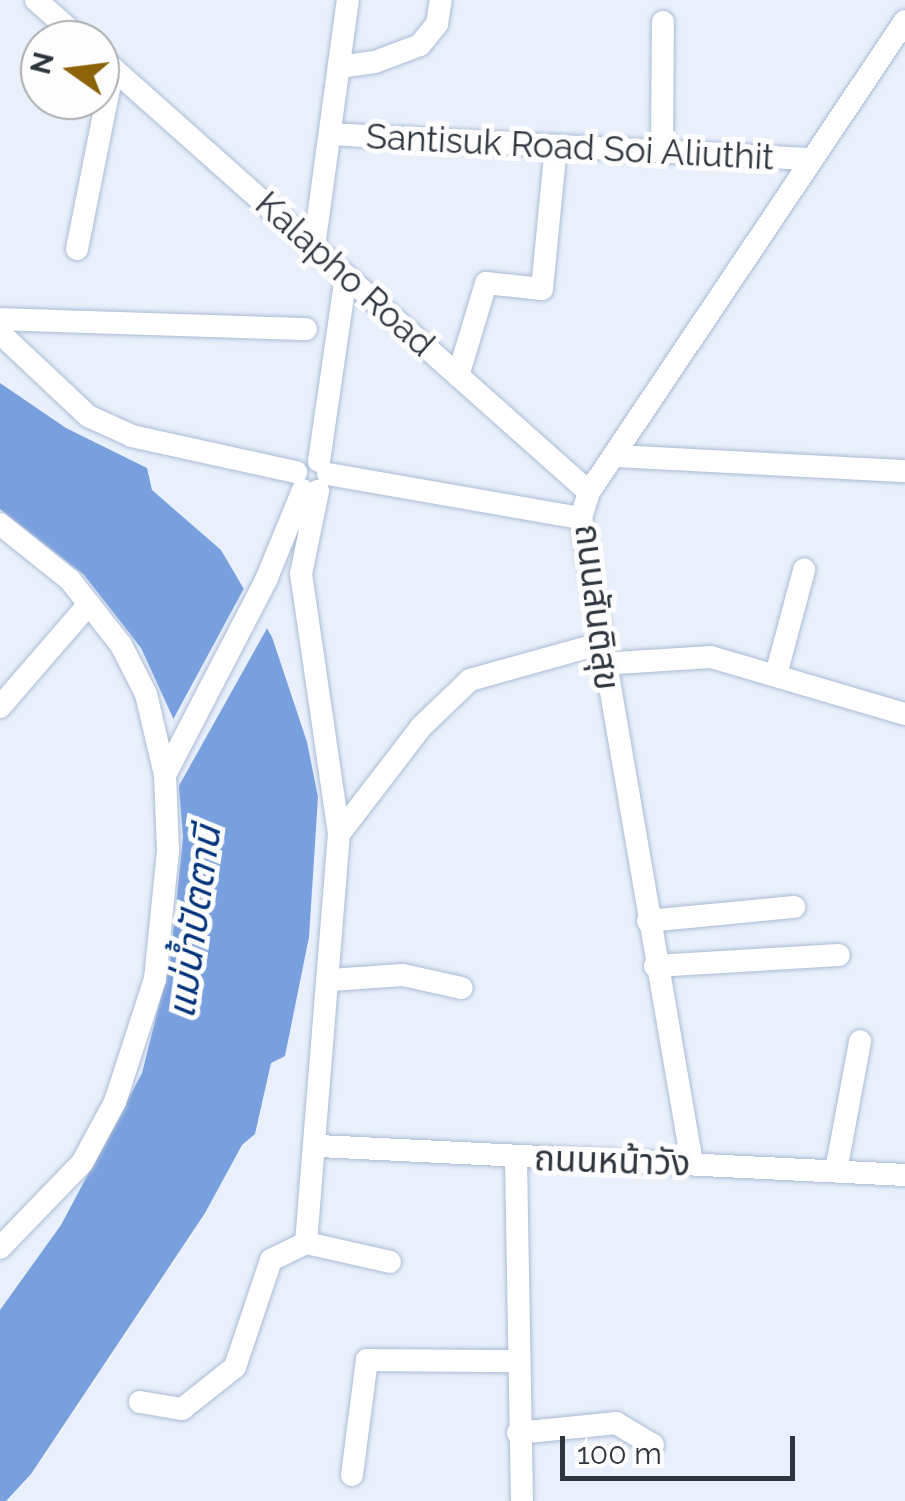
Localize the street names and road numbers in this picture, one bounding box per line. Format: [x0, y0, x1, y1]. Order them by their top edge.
street label: Santisuk Road Soi Aliuthit [364, 115, 776, 179]
street label: Kalapho Road [247, 183, 443, 365]
street label: ถนนสันติสุข [566, 522, 628, 692]
street label: ถนนหน้าวัง [533, 1137, 691, 1185]

